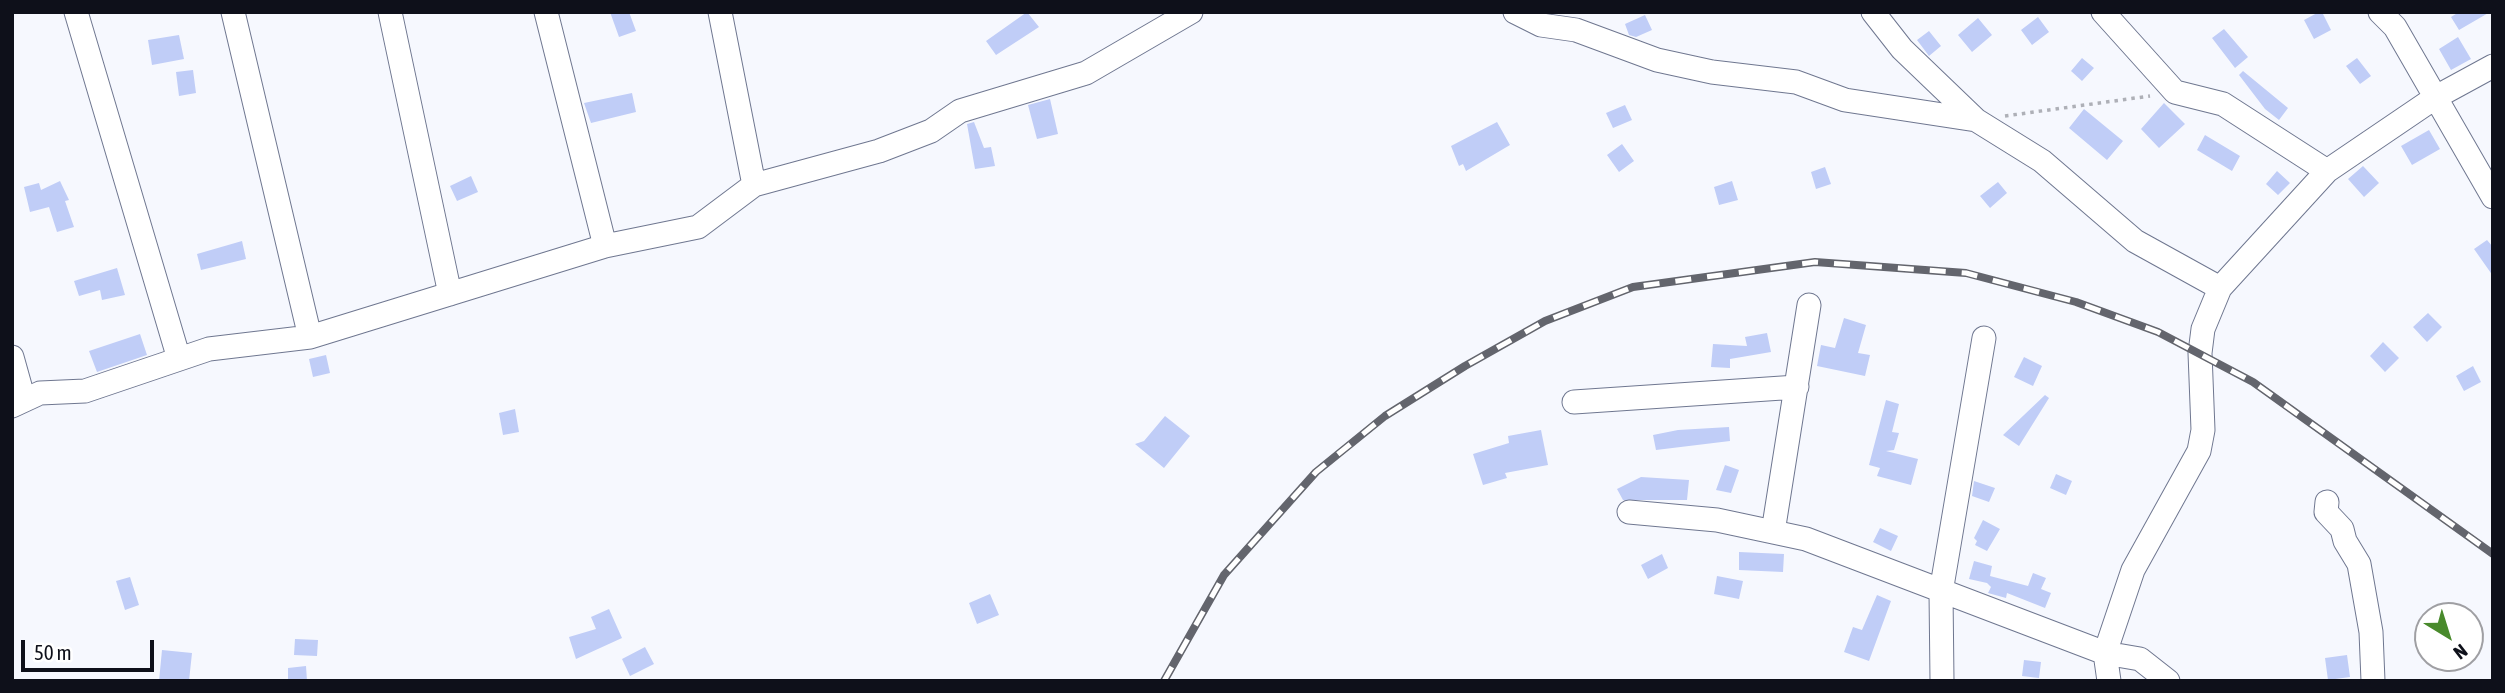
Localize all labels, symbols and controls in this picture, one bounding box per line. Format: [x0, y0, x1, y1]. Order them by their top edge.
north arrow [2414, 602, 2484, 672]
scale bar [24, 626, 158, 670]
text: 50 m [34, 640, 72, 664]
text: N [2450, 640, 2472, 664]

